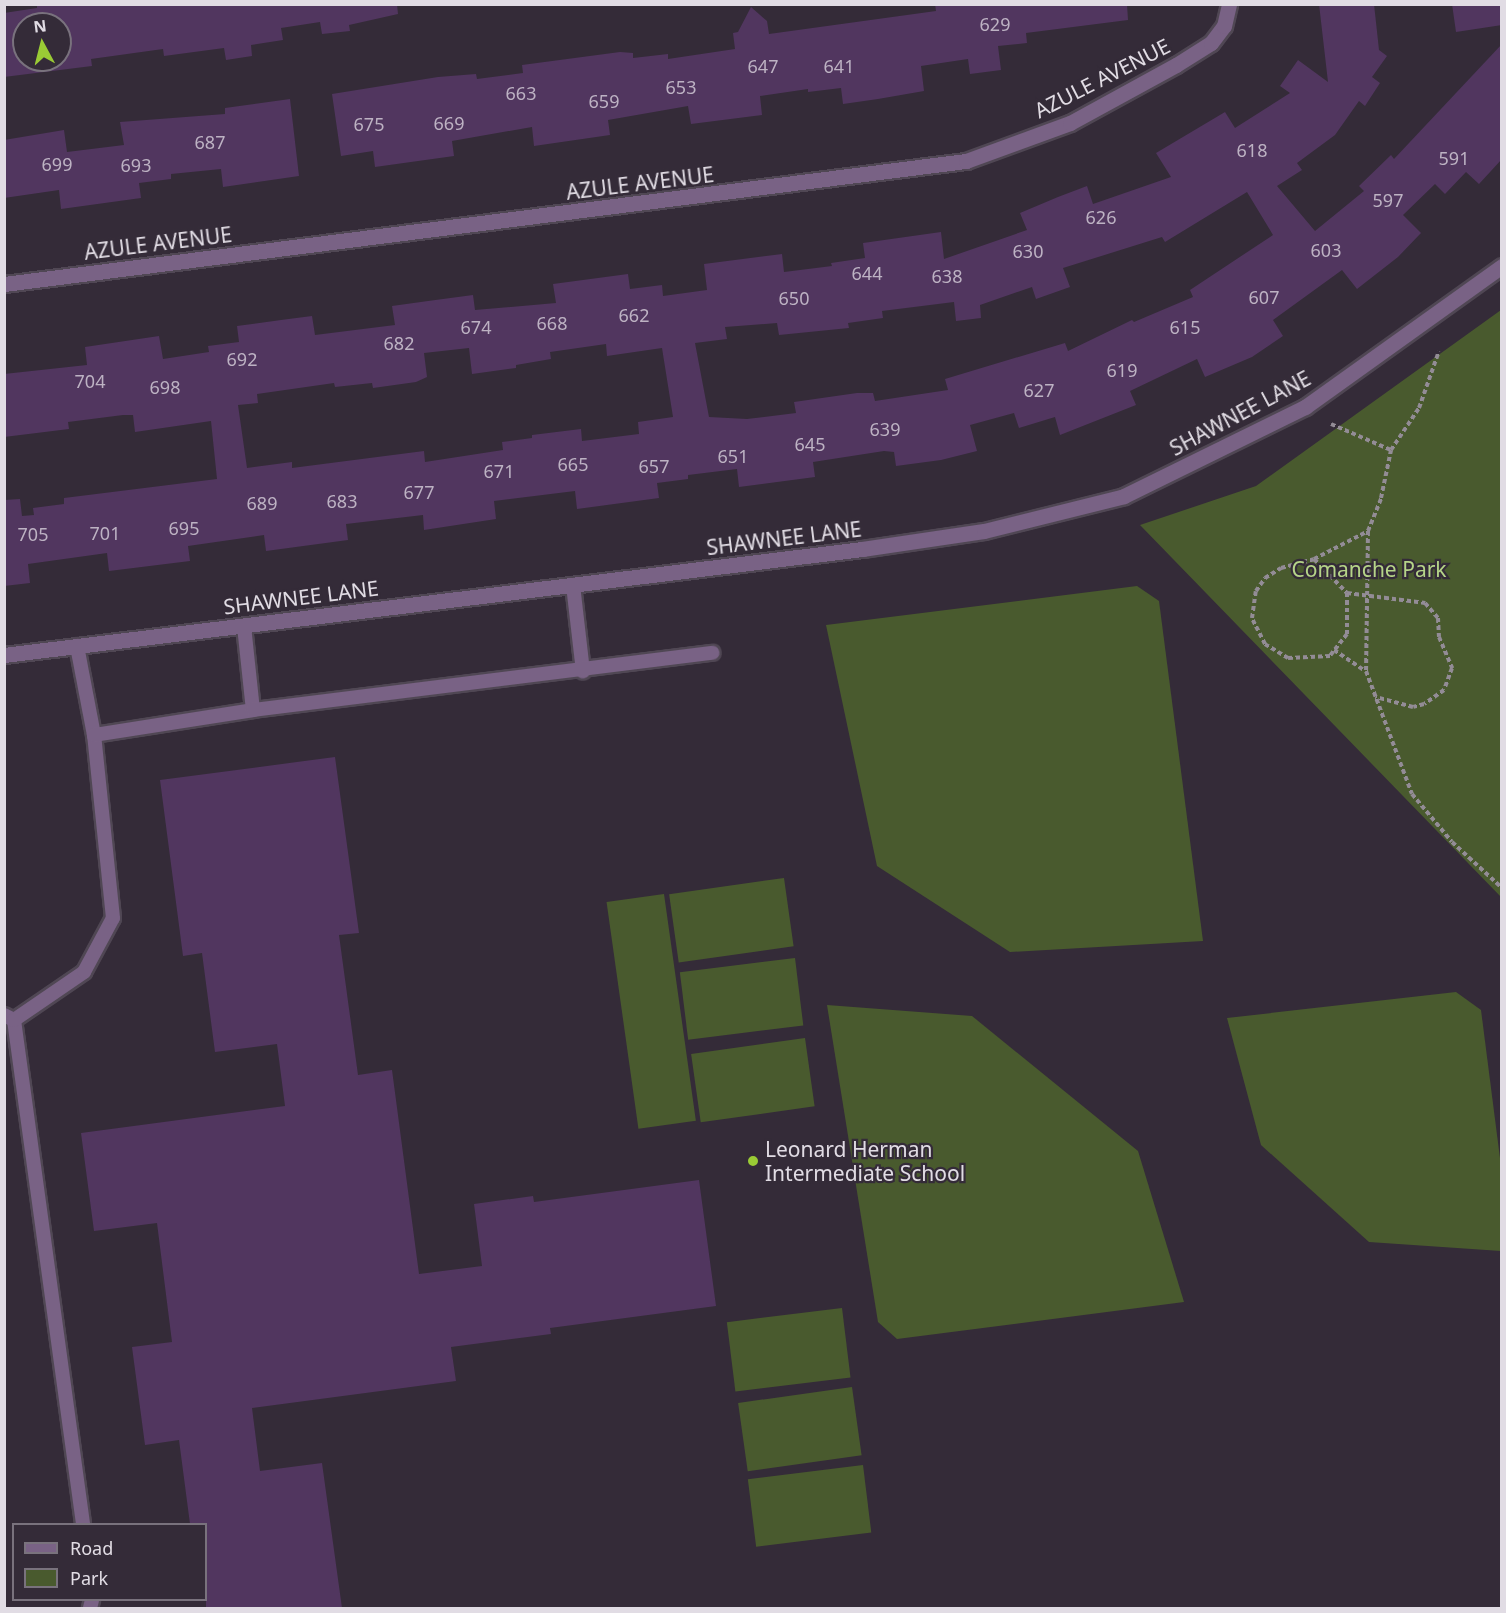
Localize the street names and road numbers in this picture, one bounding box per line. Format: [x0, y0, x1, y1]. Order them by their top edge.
street label: AZULE AVENUE [1030, 33, 1174, 123]
street label: AZULE AVENUE [565, 161, 715, 205]
street label: AZULE AVENUE [83, 221, 233, 265]
street label: SHAWNEE LANE [1165, 365, 1315, 461]
street label: SHAWNEE LANE [705, 516, 863, 560]
street label: SHAWNEE LANE [222, 575, 380, 619]

